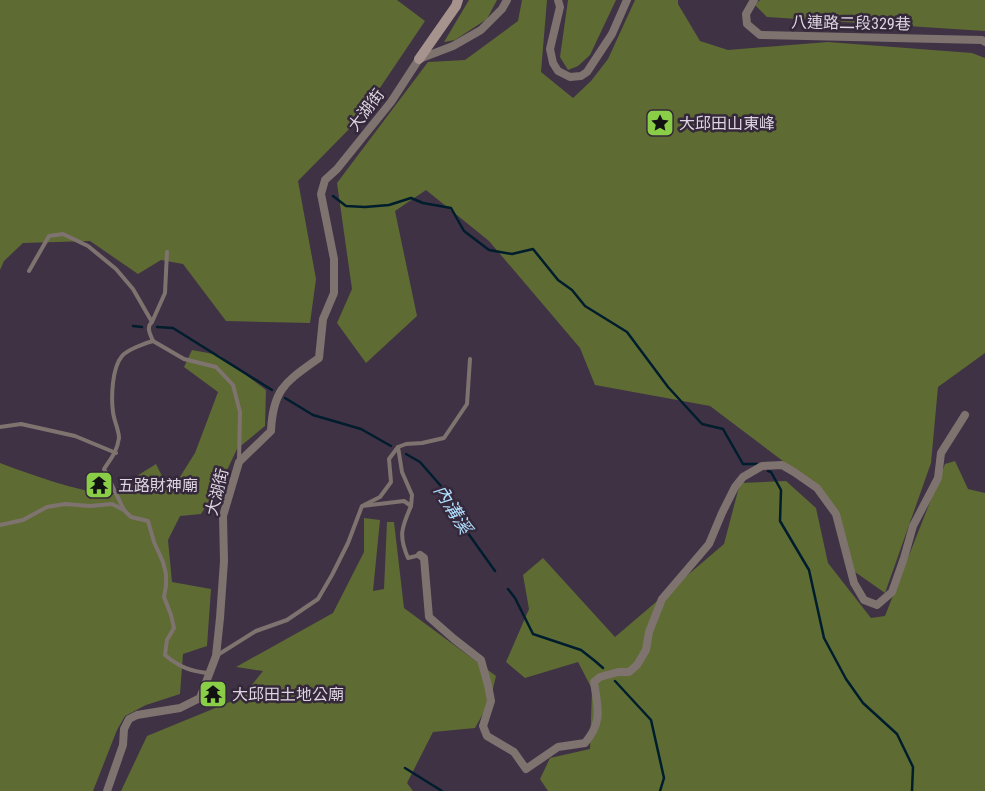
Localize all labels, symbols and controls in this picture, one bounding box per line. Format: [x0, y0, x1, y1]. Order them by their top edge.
street label: 八連路二段329巷 [791, 12, 911, 34]
street label: 大湖街 [344, 85, 388, 135]
place icon: 大邱田山東峰 [645, 108, 675, 138]
place label: 大邱田山東峰 [679, 114, 775, 133]
street label: 大湖街 [202, 466, 232, 518]
temple icon: 五路財神廟 [84, 470, 114, 500]
place label: 五路財神廟 [118, 476, 198, 495]
water label: 內溝溪 [430, 481, 478, 540]
temple icon: 大邱田土地公廟 [198, 679, 228, 709]
place label: 大邱田土地公廟 [232, 685, 344, 704]

